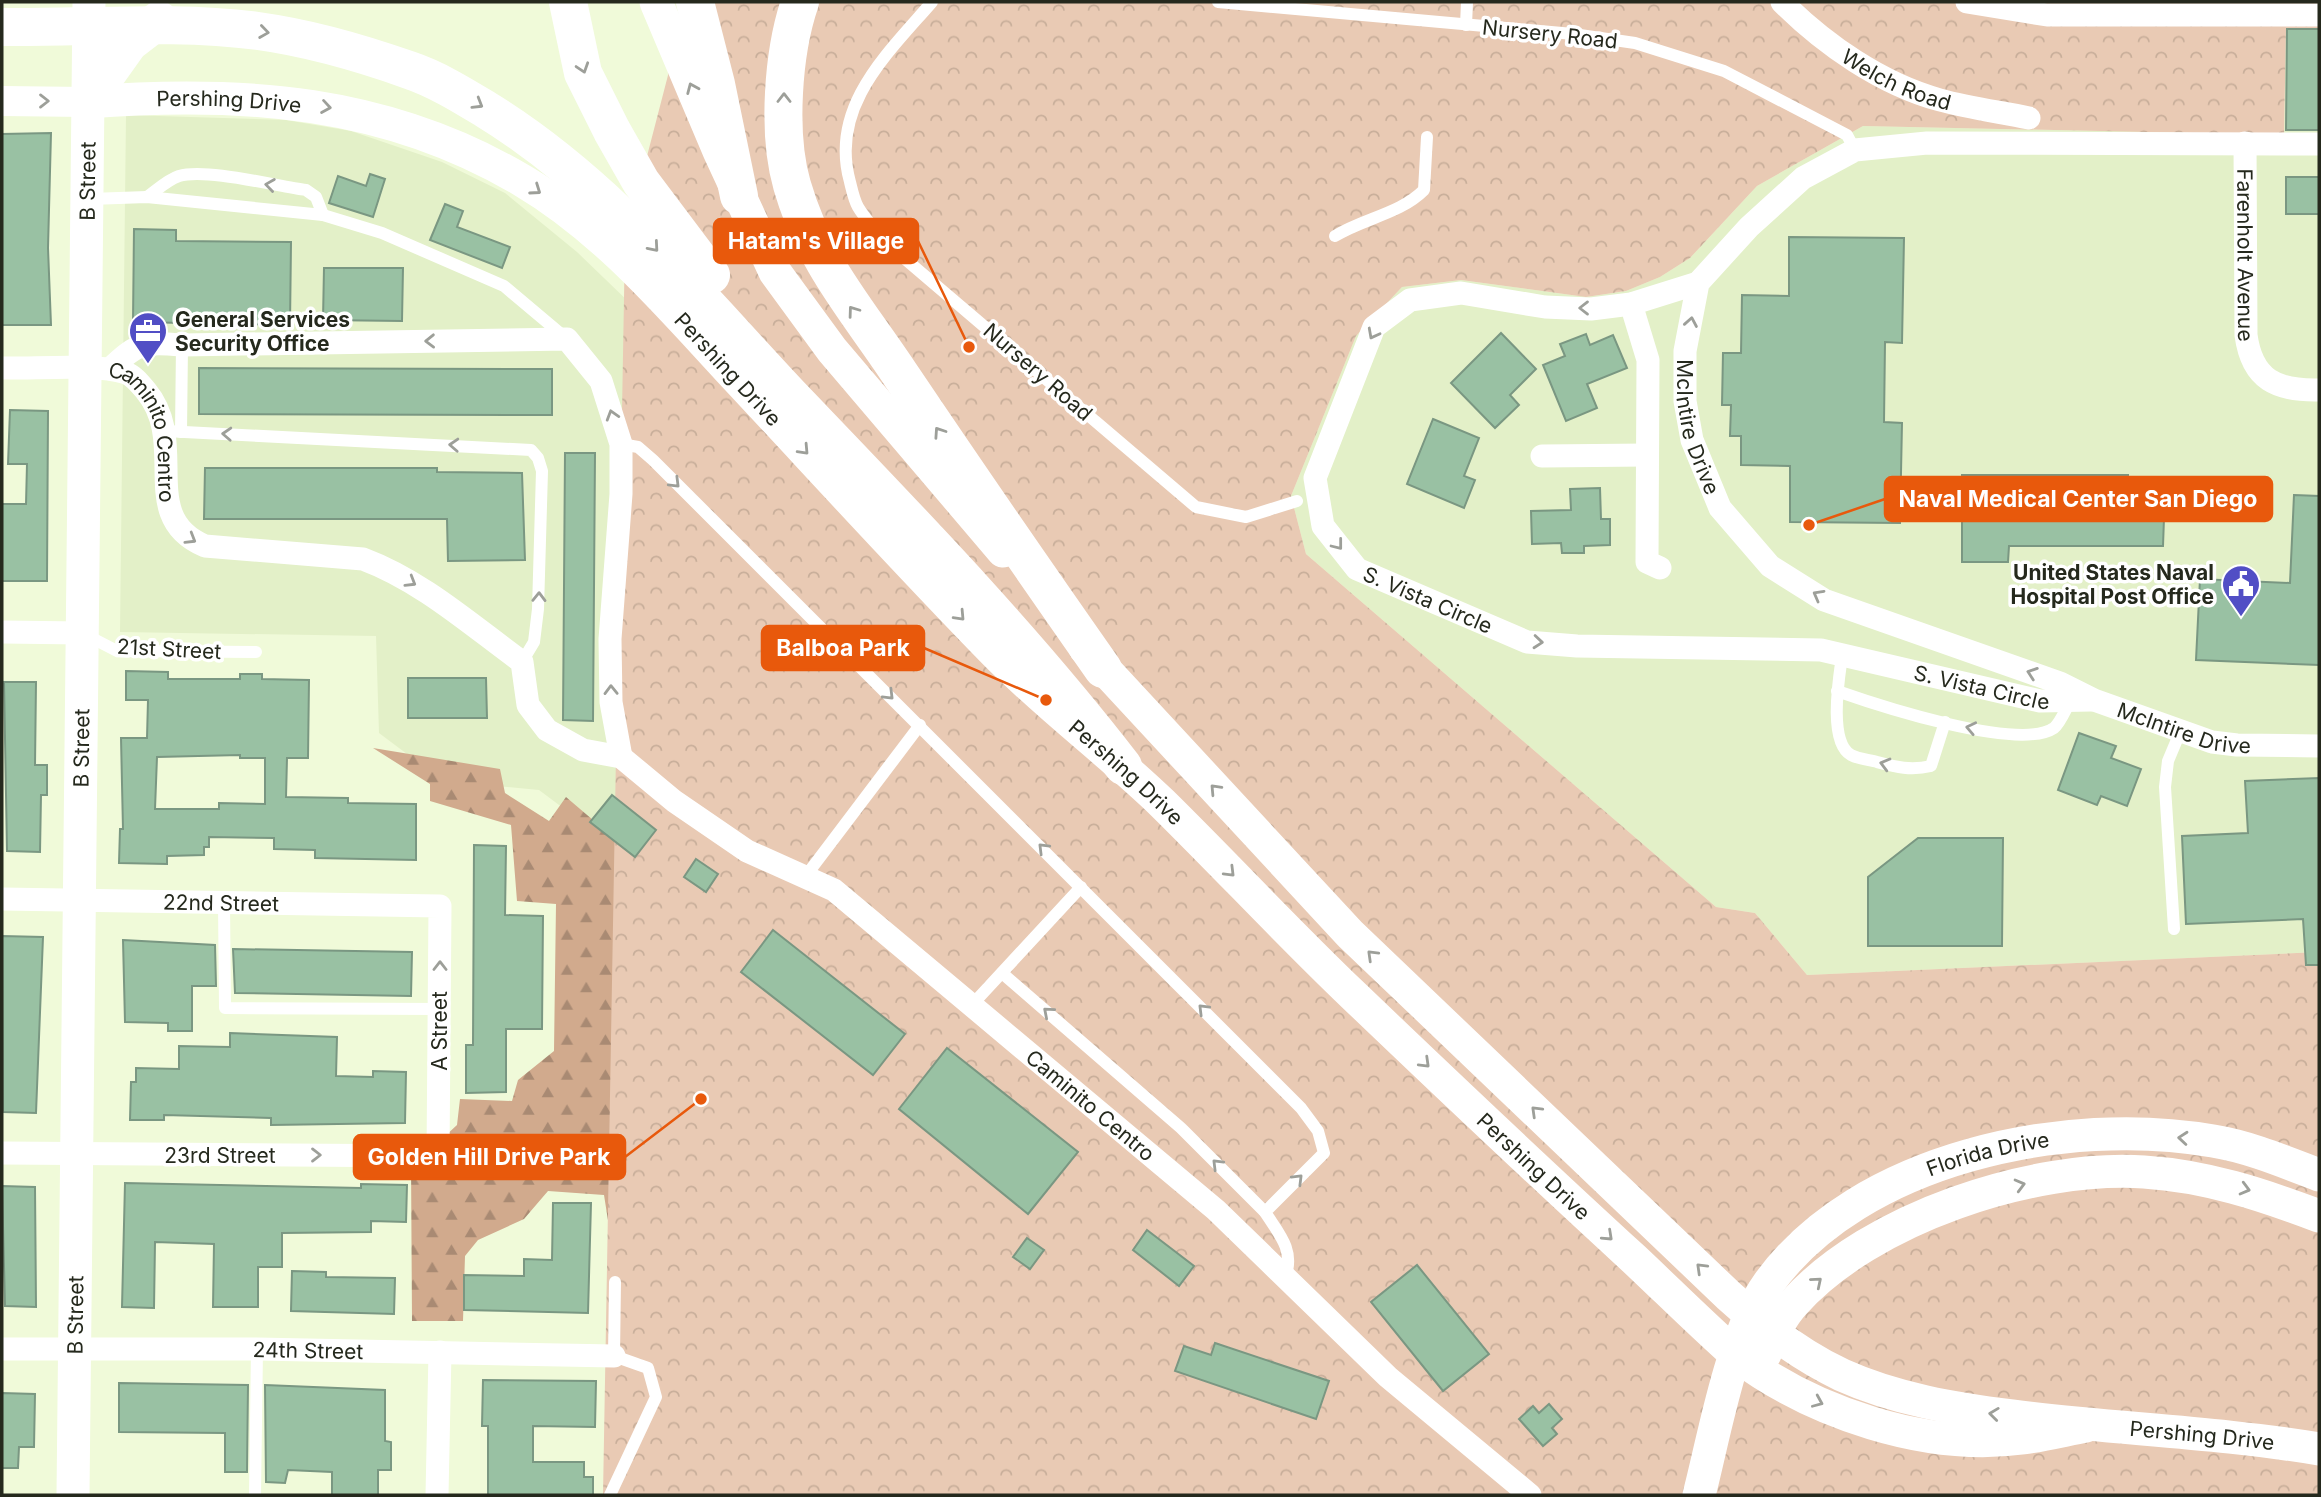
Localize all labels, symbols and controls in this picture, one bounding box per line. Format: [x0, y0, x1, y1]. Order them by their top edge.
street label: Nursery Road [1481, 14, 1619, 54]
one-way arrow [258, 24, 269, 39]
street label: Welch Road [1837, 43, 1954, 115]
one-way arrow [575, 62, 589, 74]
one-way arrow [687, 83, 701, 95]
street label: Pershing Drive [156, 85, 303, 117]
one-way arrow [40, 93, 50, 109]
one-way arrow [776, 93, 792, 103]
one-way arrow [470, 96, 483, 109]
one-way arrow [320, 99, 332, 114]
street label: B Street [74, 141, 100, 221]
street label: Farenholt Avenue [2233, 168, 2259, 343]
one-way arrow [264, 178, 276, 193]
one-way arrow [528, 182, 541, 194]
callout: Hatam's Village [714, 219, 918, 263]
text: Hatam's Village [728, 227, 904, 255]
one-way arrow [646, 239, 658, 252]
one-way arrow [1578, 300, 1589, 316]
one-way arrow [849, 306, 861, 318]
place label: General Services Security Office [175, 307, 350, 356]
street label: Pershing Drive [670, 307, 787, 431]
office icon: General Services Security Office [127, 310, 169, 365]
one-way arrow [1683, 316, 1698, 328]
street label: Nursery Road [978, 318, 1098, 426]
one-way arrow [1367, 327, 1381, 340]
one-way arrow [424, 333, 434, 349]
street label: Caminito Centro [106, 357, 180, 504]
street label: McIntire Drive [1672, 359, 1725, 498]
one-way arrow [606, 409, 621, 421]
one-way arrow [934, 426, 947, 439]
one-way arrow [221, 427, 232, 442]
one-way arrow [448, 437, 459, 452]
one-way arrow [796, 442, 808, 455]
one-way arrow [667, 474, 680, 487]
callout: Naval Medical Center San Diego [1885, 477, 2272, 521]
text: Naval Medical Center San Diego [1899, 485, 2257, 513]
one-way arrow [184, 531, 197, 544]
one-way arrow [1329, 537, 1342, 549]
place label: United States Naval Hospital Post Office [2011, 560, 2214, 609]
street label: S. Vista Circle [1360, 561, 1496, 638]
public building icon: United States Naval Hospital Post Office [2220, 563, 2262, 618]
one-way arrow [403, 574, 416, 587]
one-way arrow [1813, 590, 1825, 603]
one-way arrow [531, 591, 546, 602]
one-way arrow [951, 608, 964, 621]
callout: Balboa Park [762, 626, 924, 670]
street label: 21st Street [116, 634, 222, 664]
text: Balboa Park [776, 634, 910, 662]
one-way arrow [1533, 635, 1544, 650]
street label: S. Vista Circle [1912, 660, 2049, 714]
one-way arrow [2026, 667, 2038, 681]
one-way arrow [603, 684, 618, 695]
one-way arrow [881, 686, 894, 699]
street label: McIntire Drive [2114, 697, 2251, 758]
street label: B Street [68, 708, 94, 788]
street label: Pershing Drive [1064, 714, 1189, 830]
one-way arrow [1965, 721, 1977, 736]
one-way arrow [1879, 758, 1891, 772]
one-way arrow [1211, 785, 1224, 798]
one-way arrow [1038, 844, 1051, 857]
one-way arrow [1221, 863, 1234, 876]
street label: 22nd Street [163, 889, 279, 916]
one-way arrow [1367, 950, 1380, 963]
one-way arrow [432, 960, 448, 970]
street label: A Street [427, 991, 452, 1071]
one-way arrow [1199, 1005, 1212, 1018]
one-way arrow [1043, 1008, 1056, 1020]
street label: Caminito Centro [1021, 1044, 1160, 1166]
one-way arrow [1417, 1054, 1430, 1067]
street label: Pershing Drive [1472, 1107, 1596, 1225]
one-way arrow [1532, 1107, 1545, 1120]
street label: Florida Drive [1923, 1126, 2051, 1181]
one-way arrow [2177, 1131, 2188, 1146]
callout: Golden Hill Drive Park [354, 1135, 625, 1179]
street label: 23rd Street [164, 1143, 276, 1168]
text: Golden Hill Drive Park [368, 1143, 611, 1171]
one-way arrow [311, 1148, 322, 1163]
one-way arrow [1212, 1160, 1225, 1173]
one-way arrow [1290, 1175, 1303, 1188]
one-way arrow [2014, 1179, 2026, 1193]
one-way arrow [2238, 1181, 2250, 1195]
one-way arrow [1600, 1227, 1613, 1240]
one-way arrow [1696, 1264, 1709, 1277]
street label: B Street [62, 1275, 88, 1355]
one-way arrow [1809, 1278, 1822, 1290]
street label: 24th Street [252, 1336, 364, 1364]
one-way arrow [1811, 1394, 1824, 1408]
one-way arrow [1989, 1406, 2000, 1421]
street label: Pershing Drive [2129, 1415, 2276, 1455]

